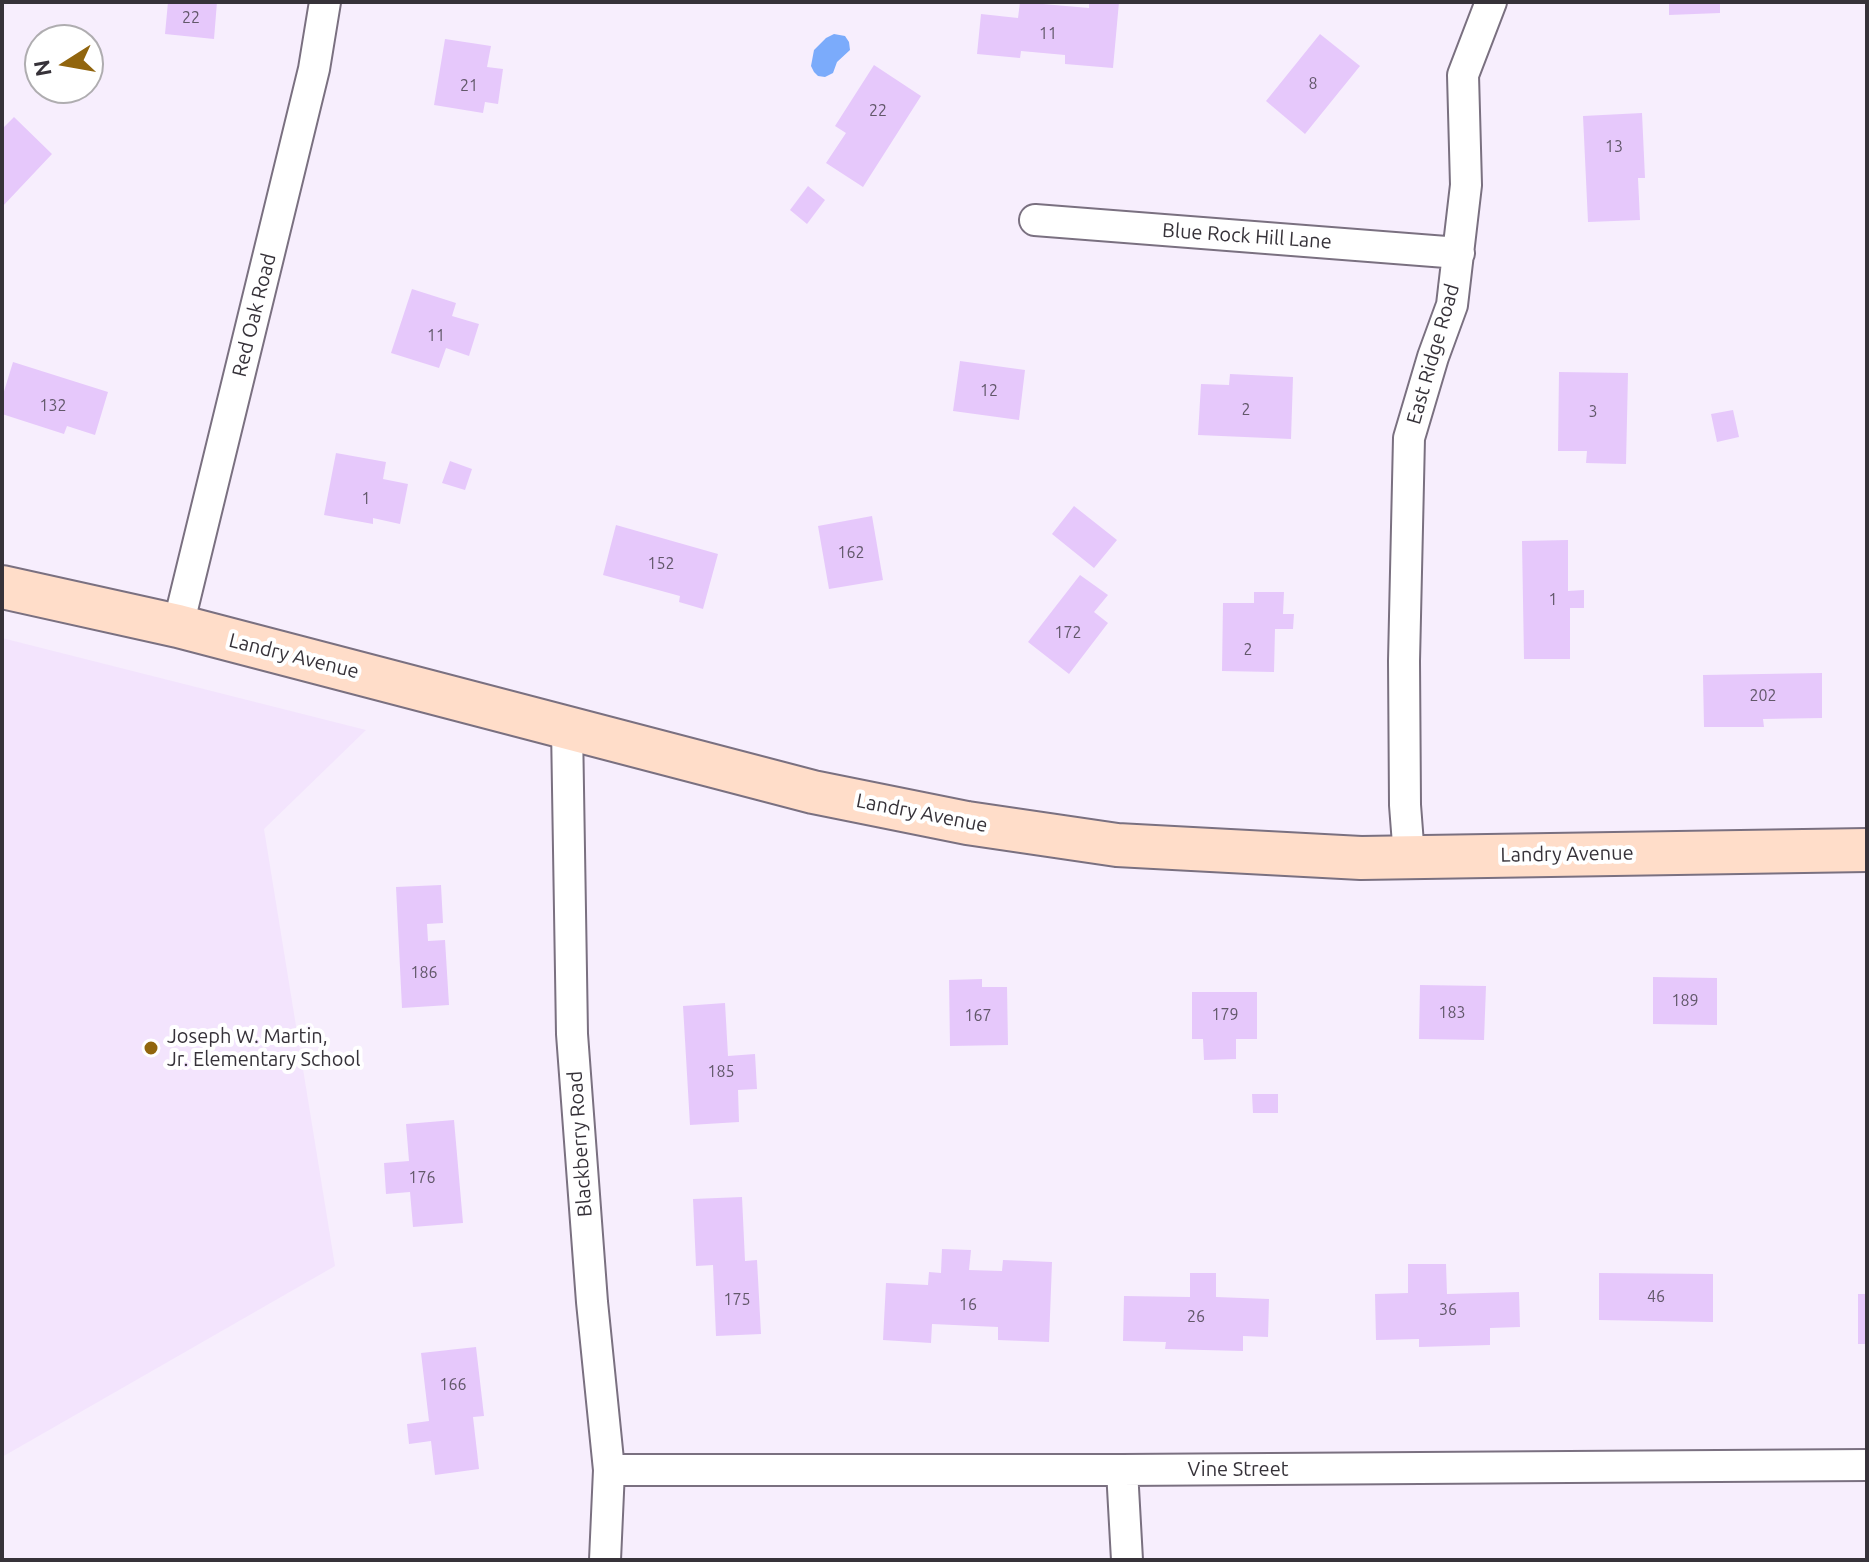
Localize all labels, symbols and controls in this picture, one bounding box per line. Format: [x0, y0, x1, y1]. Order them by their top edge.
house number: 22 [182, 8, 200, 28]
north arrow [24, 24, 104, 104]
house number: 11 [1039, 24, 1057, 44]
text: N [28, 58, 56, 79]
house number: 8 [1308, 74, 1318, 94]
house number: 21 [460, 76, 478, 96]
house number: 22 [869, 101, 887, 121]
house number: 13 [1605, 137, 1623, 157]
street label: Blue Rock Hill Lane [1161, 218, 1333, 254]
street label: Red Oak Road [227, 251, 281, 379]
street label: East Ridge Road [1402, 281, 1464, 427]
house number: 11 [427, 326, 445, 346]
house number: 12 [980, 381, 998, 401]
house number: 132 [39, 396, 67, 416]
house number: 2 [1241, 400, 1251, 420]
house number: 3 [1588, 402, 1598, 422]
house number: 1 [361, 489, 371, 509]
house number: 162 [837, 543, 865, 563]
house number: 152 [647, 554, 675, 574]
house number: 1 [1548, 590, 1558, 610]
house number: 172 [1054, 623, 1082, 643]
street label: Landry Avenue [226, 628, 362, 684]
house number: 2 [1243, 640, 1253, 660]
house number: 202 [1749, 686, 1777, 706]
street label: Landry Avenue [854, 789, 990, 837]
street label: Landry Avenue [1500, 841, 1634, 867]
house number: 186 [410, 963, 438, 983]
house number: 189 [1671, 991, 1699, 1011]
house number: 183 [1438, 1003, 1466, 1023]
house number: 179 [1211, 1005, 1239, 1025]
house number: 167 [964, 1006, 992, 1026]
place label: Joseph W. Martin, Jr. Elementary School [167, 1024, 360, 1071]
marker: Joseph W. Martin, Jr. Elementary School [142, 1039, 160, 1057]
house number: 185 [707, 1062, 735, 1082]
street label: Blackberry Road [563, 1070, 597, 1218]
house number: 176 [408, 1168, 436, 1188]
house number: 46 [1647, 1287, 1665, 1307]
house number: 175 [723, 1290, 751, 1310]
house number: 16 [959, 1295, 977, 1315]
house number: 36 [1439, 1300, 1457, 1320]
house number: 26 [1187, 1307, 1205, 1327]
house number: 166 [439, 1375, 467, 1395]
street label: Vine Street [1187, 1457, 1289, 1481]

